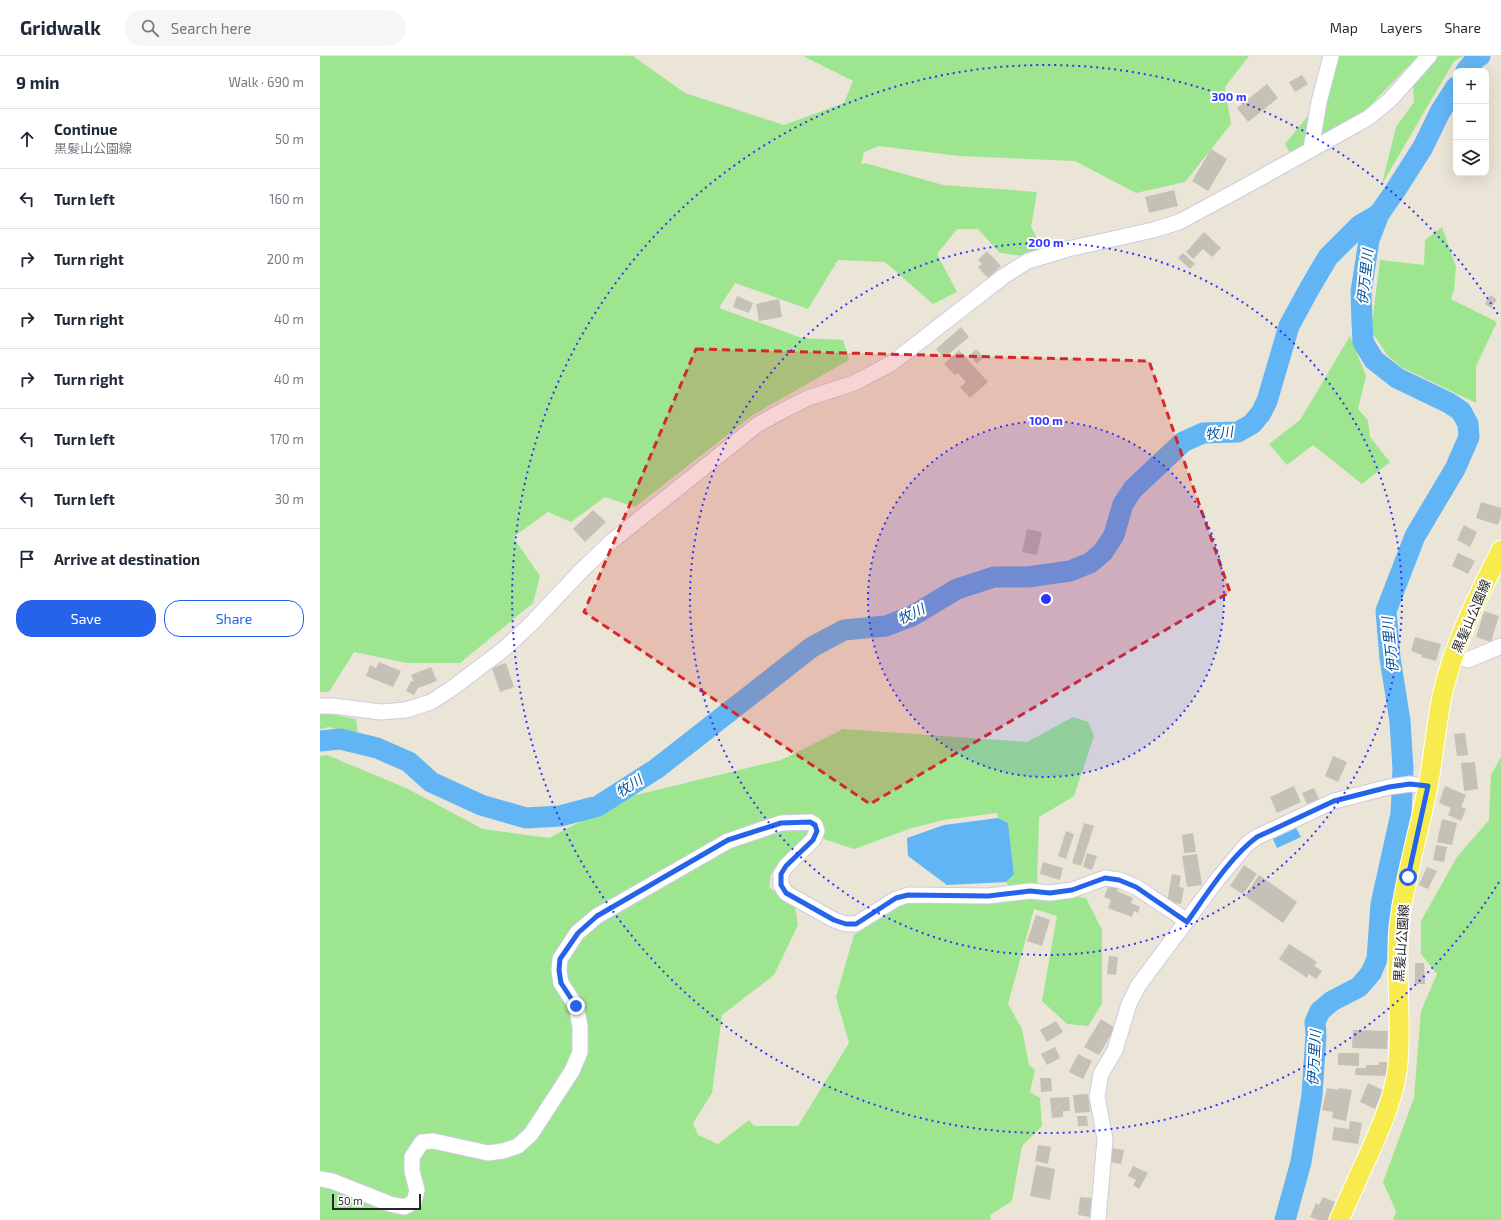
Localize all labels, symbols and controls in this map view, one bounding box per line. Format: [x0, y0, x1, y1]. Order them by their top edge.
search box [125, 10, 405, 46]
text: Gridwalk [20, 16, 101, 39]
icon: search [139, 17, 161, 39]
text: Search here [171, 19, 251, 37]
text: Map [1330, 19, 1358, 36]
text: Layers [1380, 19, 1422, 36]
text: Share [1444, 19, 1481, 36]
map controls [1453, 68, 1489, 176]
button: + [1453, 68, 1489, 104]
text: 9 min [16, 72, 60, 92]
text: Walk · 690 m [228, 74, 304, 90]
text: 300 m [1211, 89, 1247, 103]
button: − [1453, 104, 1489, 140]
text: Continue [54, 120, 117, 138]
icon: ahead [16, 128, 38, 150]
text: 50 m [275, 131, 304, 147]
text: 黒髪山公園線 [54, 140, 132, 156]
button: layers [1453, 140, 1489, 176]
icon: left [16, 188, 38, 210]
text: Turn left [54, 190, 115, 208]
text: 160 m [269, 191, 304, 207]
text: 200 m [1028, 235, 1064, 249]
water label: 伊万里川 [1353, 246, 1376, 306]
icon: right [16, 248, 38, 270]
text: Turn right [54, 250, 124, 268]
text: 200 m [267, 251, 304, 267]
icon: right [16, 308, 38, 330]
text: Turn right [54, 310, 124, 328]
text: 40 m [274, 311, 304, 327]
icon: right [16, 368, 38, 390]
text: Turn right [54, 370, 124, 388]
text: 40 m [274, 371, 304, 387]
text: 100 m [1029, 413, 1063, 427]
water label: 牧川 [1204, 422, 1236, 442]
icon: left [16, 428, 38, 450]
text: Turn left [54, 430, 115, 448]
text: 170 m [270, 431, 304, 447]
icon: left [16, 488, 38, 510]
text: Turn left [54, 490, 115, 508]
text: 30 m [275, 491, 304, 507]
icon: arrive [16, 548, 38, 570]
text: Arrive at destination [54, 550, 200, 568]
street label: 黒髪山公園線 [1448, 577, 1494, 655]
centre of rings [1039, 592, 1053, 606]
water label: 牧川 [894, 599, 929, 627]
button: Save [16, 600, 156, 637]
button: Share [164, 600, 304, 637]
water label: 伊万里川 [1378, 614, 1401, 674]
water label: 牧川 [612, 770, 647, 800]
route start [1399, 868, 1417, 886]
street label: 黒髪山公園線 [1390, 904, 1412, 982]
route end [567, 997, 585, 1015]
water label: 伊万里川 [1304, 1028, 1324, 1086]
scale bar [332, 1192, 421, 1211]
text: 50 m [338, 1194, 363, 1207]

